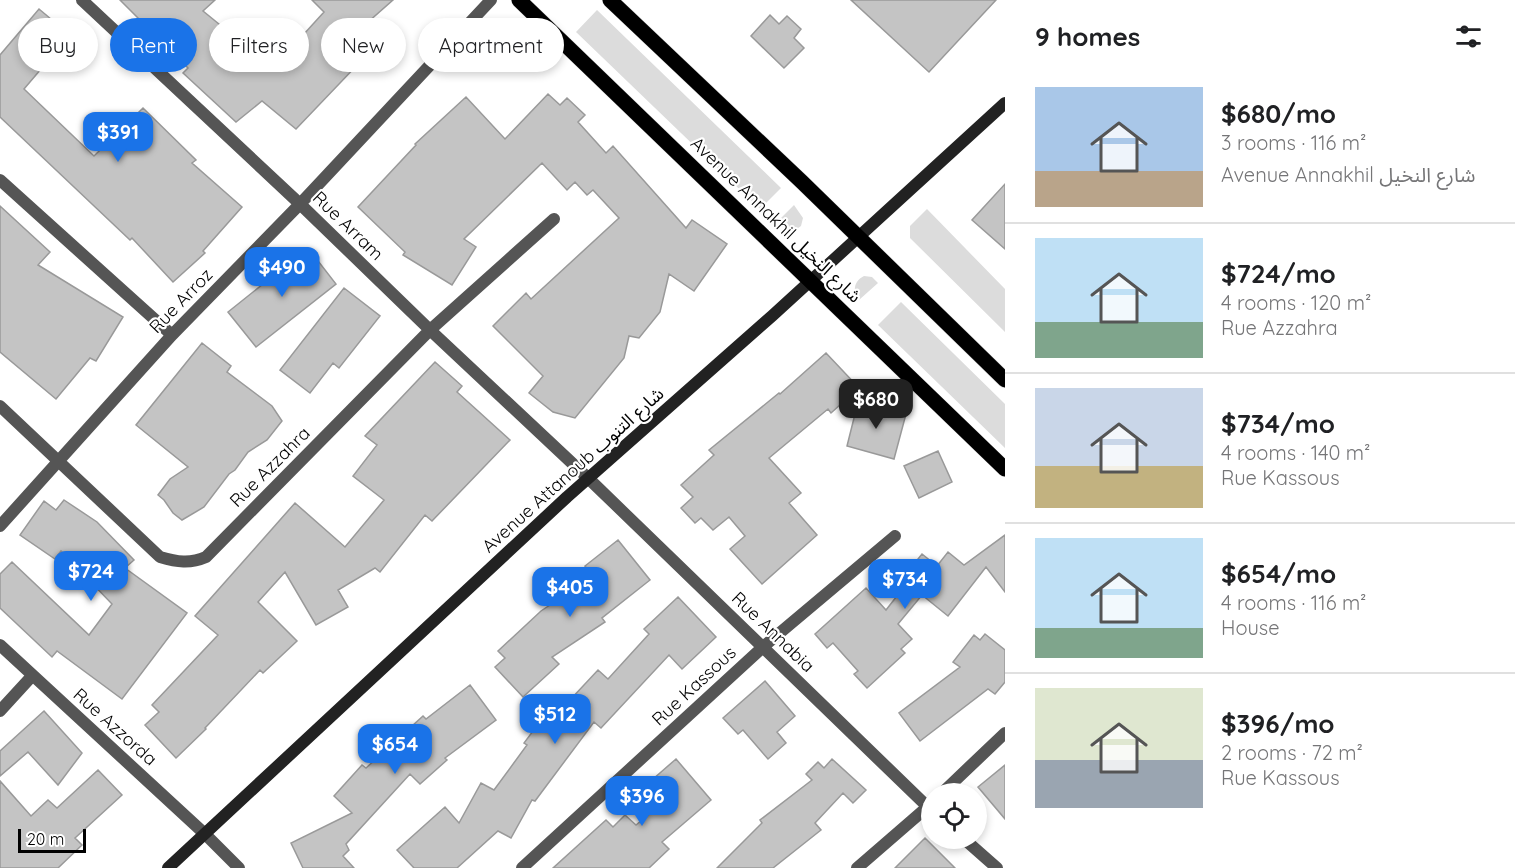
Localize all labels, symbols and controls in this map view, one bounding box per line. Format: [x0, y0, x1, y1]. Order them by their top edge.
chip: Buy [18, 18, 98, 72]
chip: Rent [110, 18, 197, 72]
chip: Filters [209, 18, 309, 72]
chip: New [321, 18, 406, 72]
chip: Apartment [418, 18, 564, 72]
text: 9 homes [1035, 20, 1140, 53]
icon: filters [1452, 20, 1485, 53]
text: $680/mo [1221, 97, 1336, 130]
icon: home [1083, 111, 1155, 183]
pin: $391 [82, 112, 154, 163]
text: $391 [97, 119, 139, 144]
text: 3 rooms · 116 m² [1221, 130, 1366, 155]
street label: Avenue Annakhil شارع النخيل [684, 132, 867, 310]
text: Avenue Annakhil شارع النخيل [1221, 162, 1475, 187]
street label: Rue Arram [308, 186, 389, 265]
pin: $490 [246, 247, 318, 298]
text: $490 [259, 254, 305, 279]
text: $724/mo [1221, 257, 1336, 290]
icon: home [1083, 262, 1155, 334]
street label: Rue Arroz [144, 263, 217, 338]
text: 4 rooms · 120 m² [1221, 290, 1371, 315]
text: Rue Azzahra [1221, 315, 1338, 340]
pin: $680 [840, 379, 912, 430]
street label: Avenue Attanoub شارع التنوب [477, 382, 670, 560]
text: $680 [853, 386, 899, 411]
text: $734/mo [1221, 407, 1335, 440]
icon: home [1083, 412, 1155, 484]
street label: Rue Azzahra [224, 421, 315, 512]
text: 4 rooms · 140 m² [1221, 440, 1370, 465]
text: Rue Kassous [1221, 465, 1340, 490]
pin: $724 [55, 551, 127, 602]
text: $654/mo [1221, 557, 1336, 590]
text: $724 [68, 558, 114, 583]
pin: $734 [869, 559, 941, 610]
icon: home [1083, 562, 1155, 634]
text: $734 [882, 566, 928, 591]
pin: $405 [534, 567, 606, 618]
text: $405 [546, 574, 594, 599]
street label: Rue Annabia [727, 586, 820, 677]
text: 4 rooms · 116 m² [1221, 590, 1366, 615]
text: House [1221, 615, 1280, 640]
street label: Rue Kassous [647, 641, 741, 730]
street label: Rue Azzorda [69, 683, 162, 770]
pin: $512 [519, 694, 591, 745]
text: $512 [534, 701, 576, 726]
text: $396/mo [1221, 707, 1335, 740]
icon: home [1083, 712, 1155, 784]
pin: $654 [359, 724, 431, 775]
text: $654 [372, 731, 418, 756]
text: 2 rooms · 72 m² [1221, 740, 1363, 765]
text: Rue Kassous [1221, 765, 1340, 790]
pin: $396 [606, 776, 678, 827]
text: $396 [619, 783, 665, 808]
map controls [921, 783, 987, 849]
button: locate [921, 783, 987, 849]
scale bar [18, 826, 86, 854]
text: 20 m [27, 829, 64, 849]

